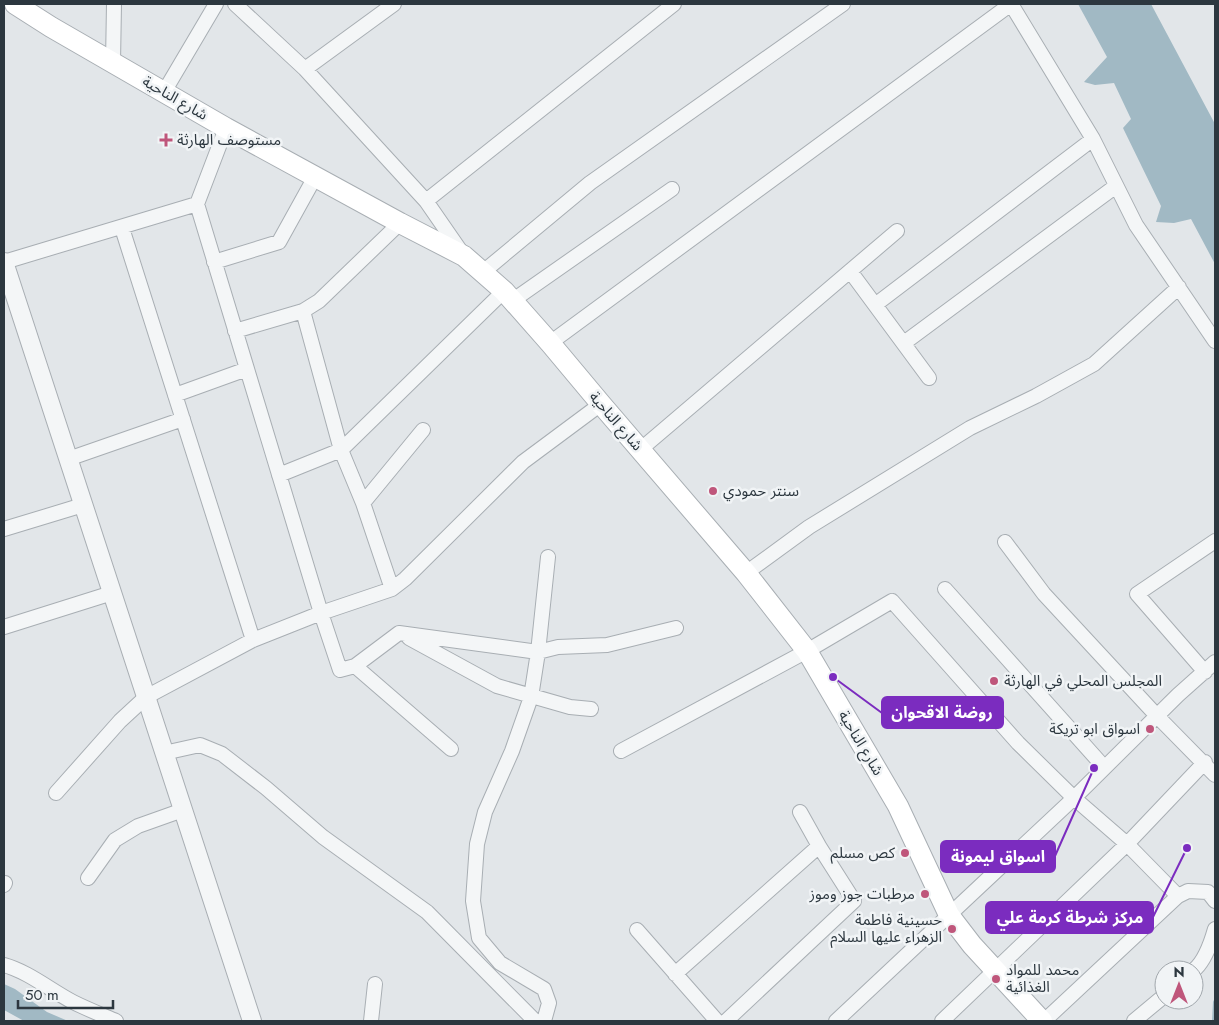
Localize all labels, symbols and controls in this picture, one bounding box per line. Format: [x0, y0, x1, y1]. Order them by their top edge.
street label: شارع الناحية [138, 70, 212, 127]
place label: مستوصف الهارثة [177, 129, 281, 151]
marker: مستوصف الهارثة [159, 133, 173, 147]
street label: شارع الناحية [583, 386, 648, 456]
place label: سنتر حمودي [723, 480, 799, 502]
marker: سنتر حمودي [707, 485, 719, 497]
place label: المجلس المحلي في الهارثة [1004, 670, 1162, 692]
marker: المجلس المحلي في الهارثة [988, 675, 1000, 687]
callout: روضة الاقحوان [882, 697, 1003, 728]
text: روضة الاقحوان [891, 701, 993, 724]
street label: شارع الناحية [832, 706, 889, 780]
place label: اسواق ابو تريكة [1049, 718, 1140, 740]
marker: اسواق ابو تريكة [1144, 723, 1156, 735]
callout: اسواق ليمونة [941, 841, 1055, 872]
place label: كص مسلم [830, 842, 896, 864]
text: اسواق ليمونة [951, 845, 1045, 868]
marker: كص مسلم [899, 847, 911, 859]
place label: مرطبات جوز وموز [808, 883, 915, 905]
marker: مرطبات جوز وموز [919, 888, 931, 900]
callout: مركز شرطة كرمة علي [986, 902, 1153, 933]
text: مركز شرطة كرمة علي [997, 906, 1143, 931]
place label: حسينية فاطمة الزهراء عليها السلام [830, 909, 942, 948]
marker: حسينية فاطمة الزهراء عليها السلام [946, 923, 958, 935]
place label: محمد للمواد الغذائية [1006, 959, 1079, 998]
north arrow [1154, 960, 1204, 1010]
text: N [1173, 962, 1185, 982]
marker: محمد للمواد الغذائية [990, 973, 1002, 985]
scale bar [18, 978, 112, 1010]
text: 50 m [25, 984, 59, 1006]

